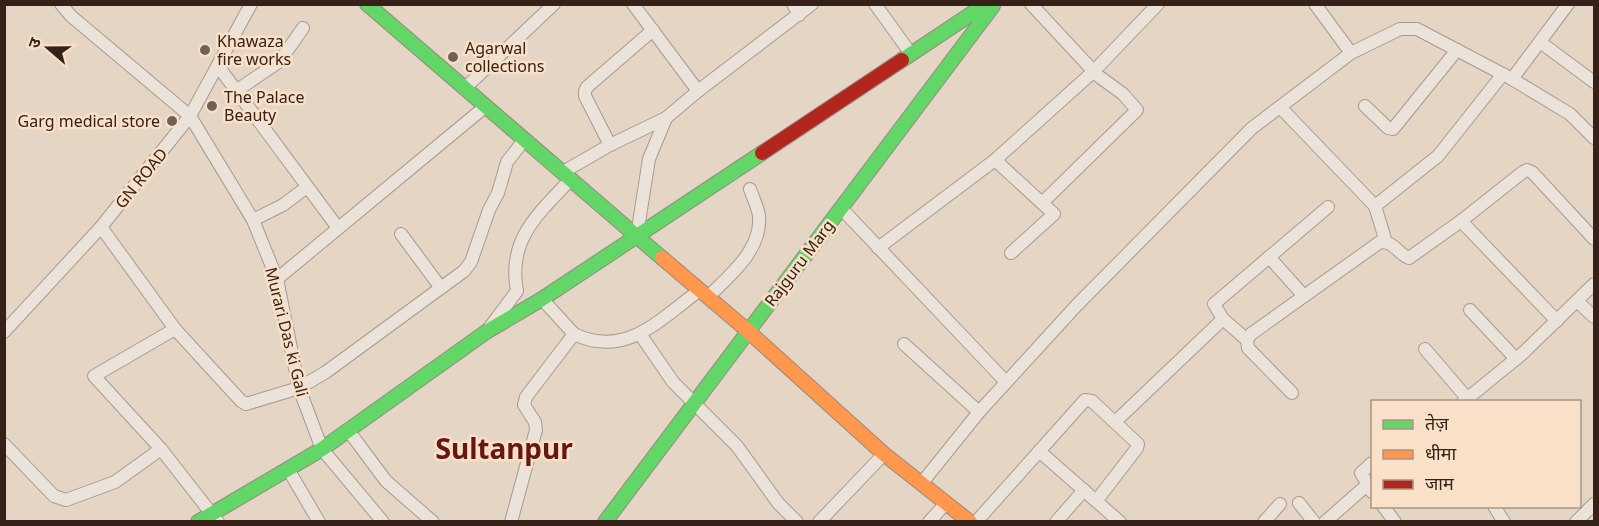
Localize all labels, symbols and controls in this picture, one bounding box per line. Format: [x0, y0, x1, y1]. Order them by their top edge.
north arrow [18, 18, 78, 78]
place label: Khawaza fire works [217, 33, 291, 72]
text: उ [25, 35, 48, 52]
place label: Agarwal collections [465, 40, 544, 79]
marker: Khawaza fire works [198, 43, 212, 57]
marker: Agarwal collections [446, 50, 460, 64]
place label: The Palace Beauty [224, 89, 304, 128]
marker: The Palace Beauty [205, 99, 219, 113]
place label: Garg medical store [18, 113, 160, 134]
marker: Garg medical store [165, 114, 179, 128]
street label: GN ROAD [112, 145, 174, 214]
street label: Rajguru Marg [762, 217, 840, 312]
street label: Murari Das ki Gali [258, 266, 311, 400]
legend [1371, 400, 1581, 508]
text: तेज़ [1425, 413, 1449, 437]
district label: Sultanpur [435, 434, 573, 470]
text: धीमा [1425, 444, 1456, 467]
text: जाम [1425, 474, 1455, 497]

